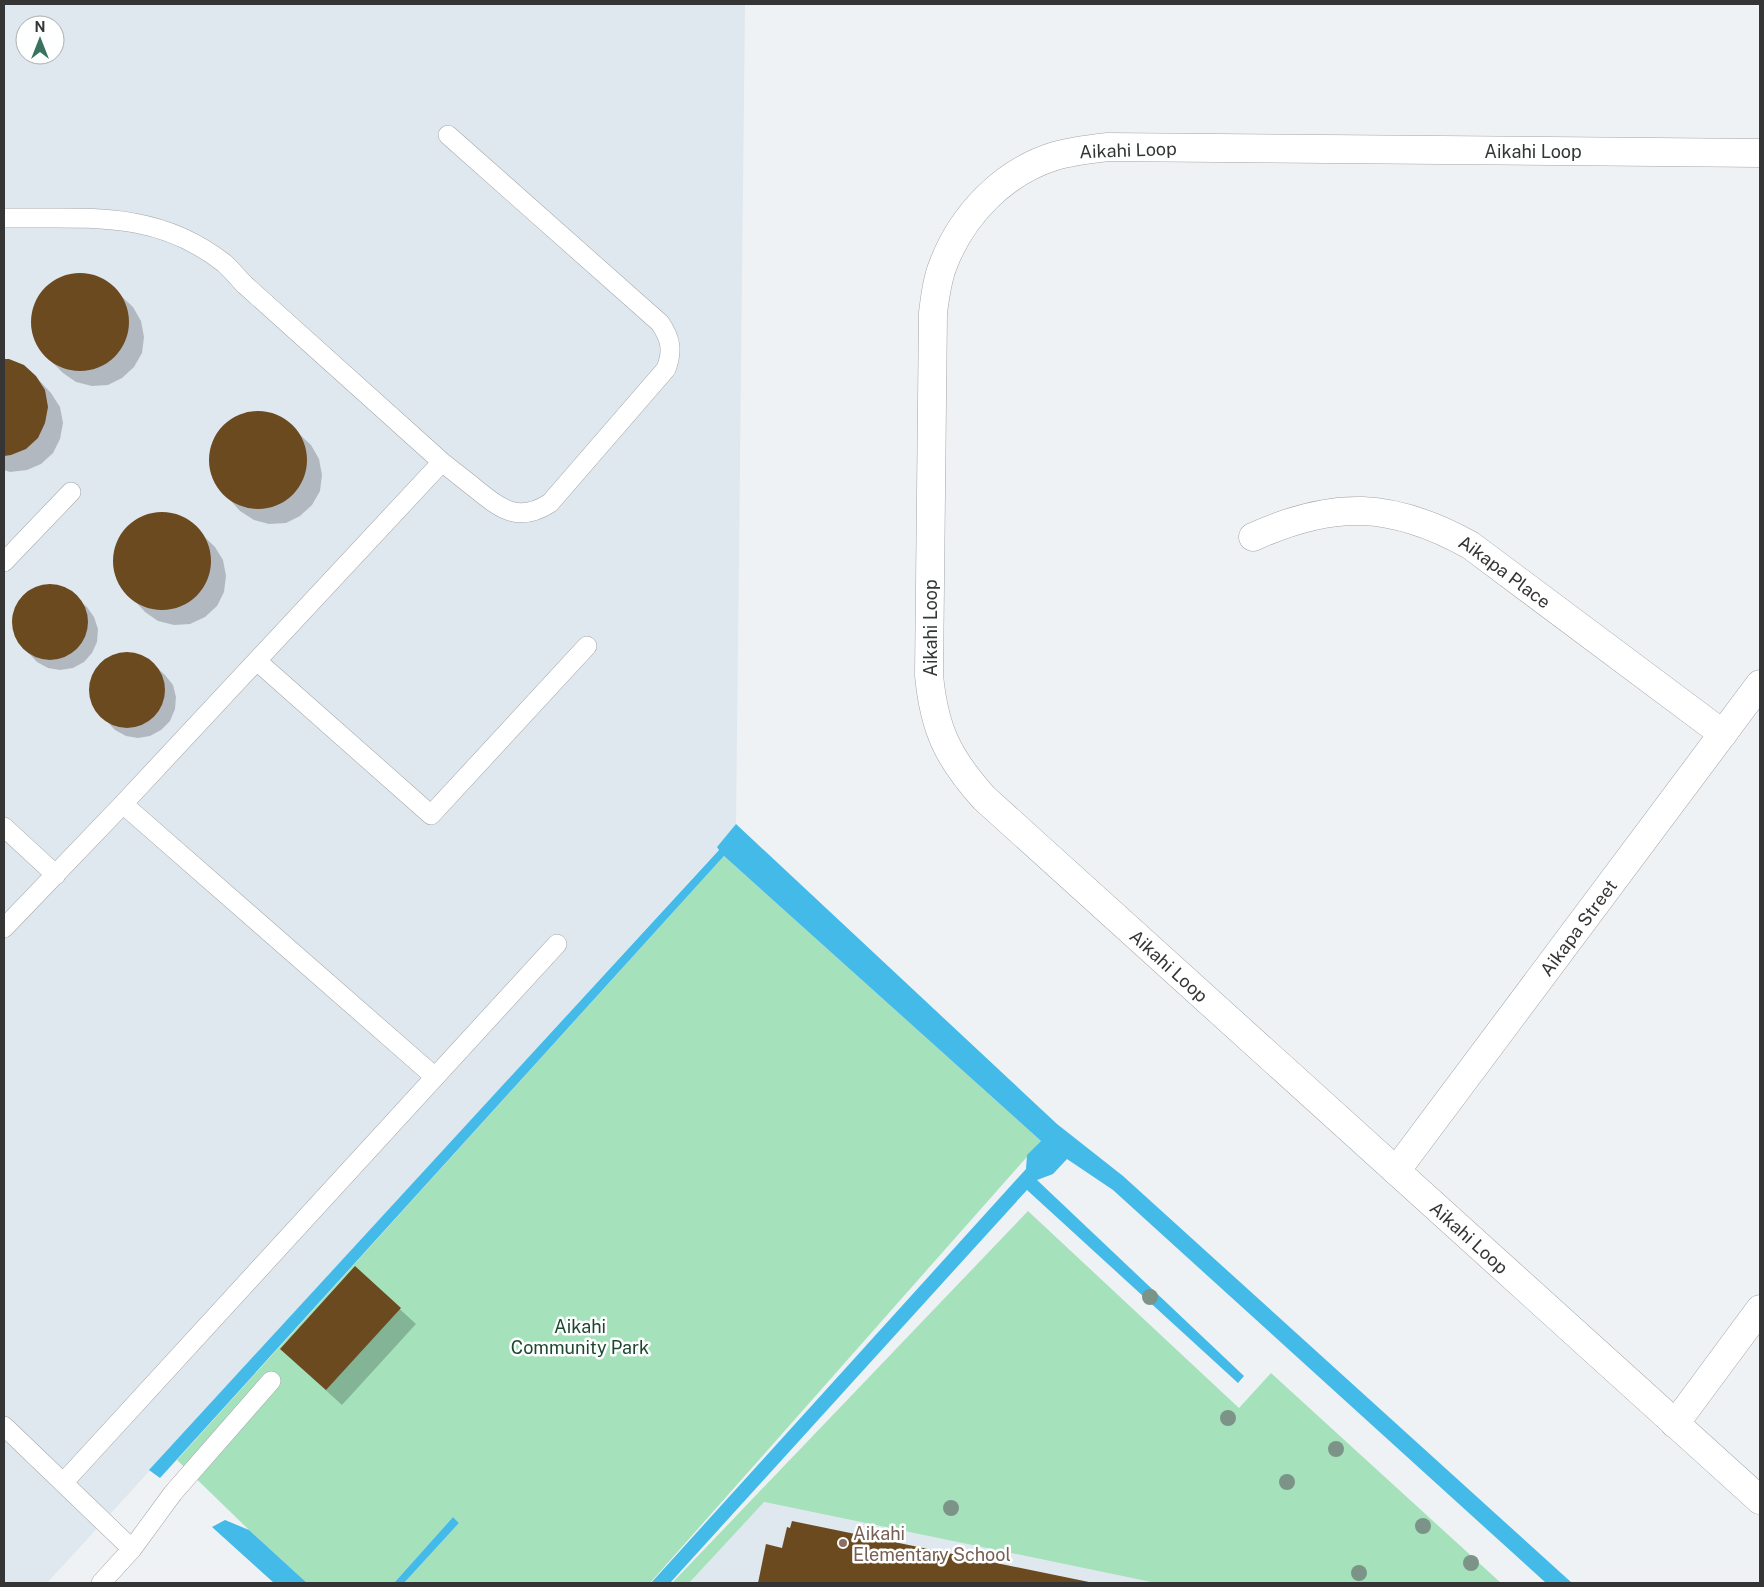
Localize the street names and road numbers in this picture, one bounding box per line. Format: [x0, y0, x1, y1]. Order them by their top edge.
street label: Aikahi Loop [1079, 138, 1177, 162]
street label: Aikahi Loop [1484, 141, 1582, 162]
street label: Aikapa Place [1455, 531, 1555, 612]
street label: Aikahi Loop [920, 579, 941, 677]
street label: Aikapa Street [1535, 875, 1621, 980]
street label: Aikahi Loop [1126, 925, 1212, 1006]
street label: Aikahi Loop [1426, 1197, 1513, 1278]

